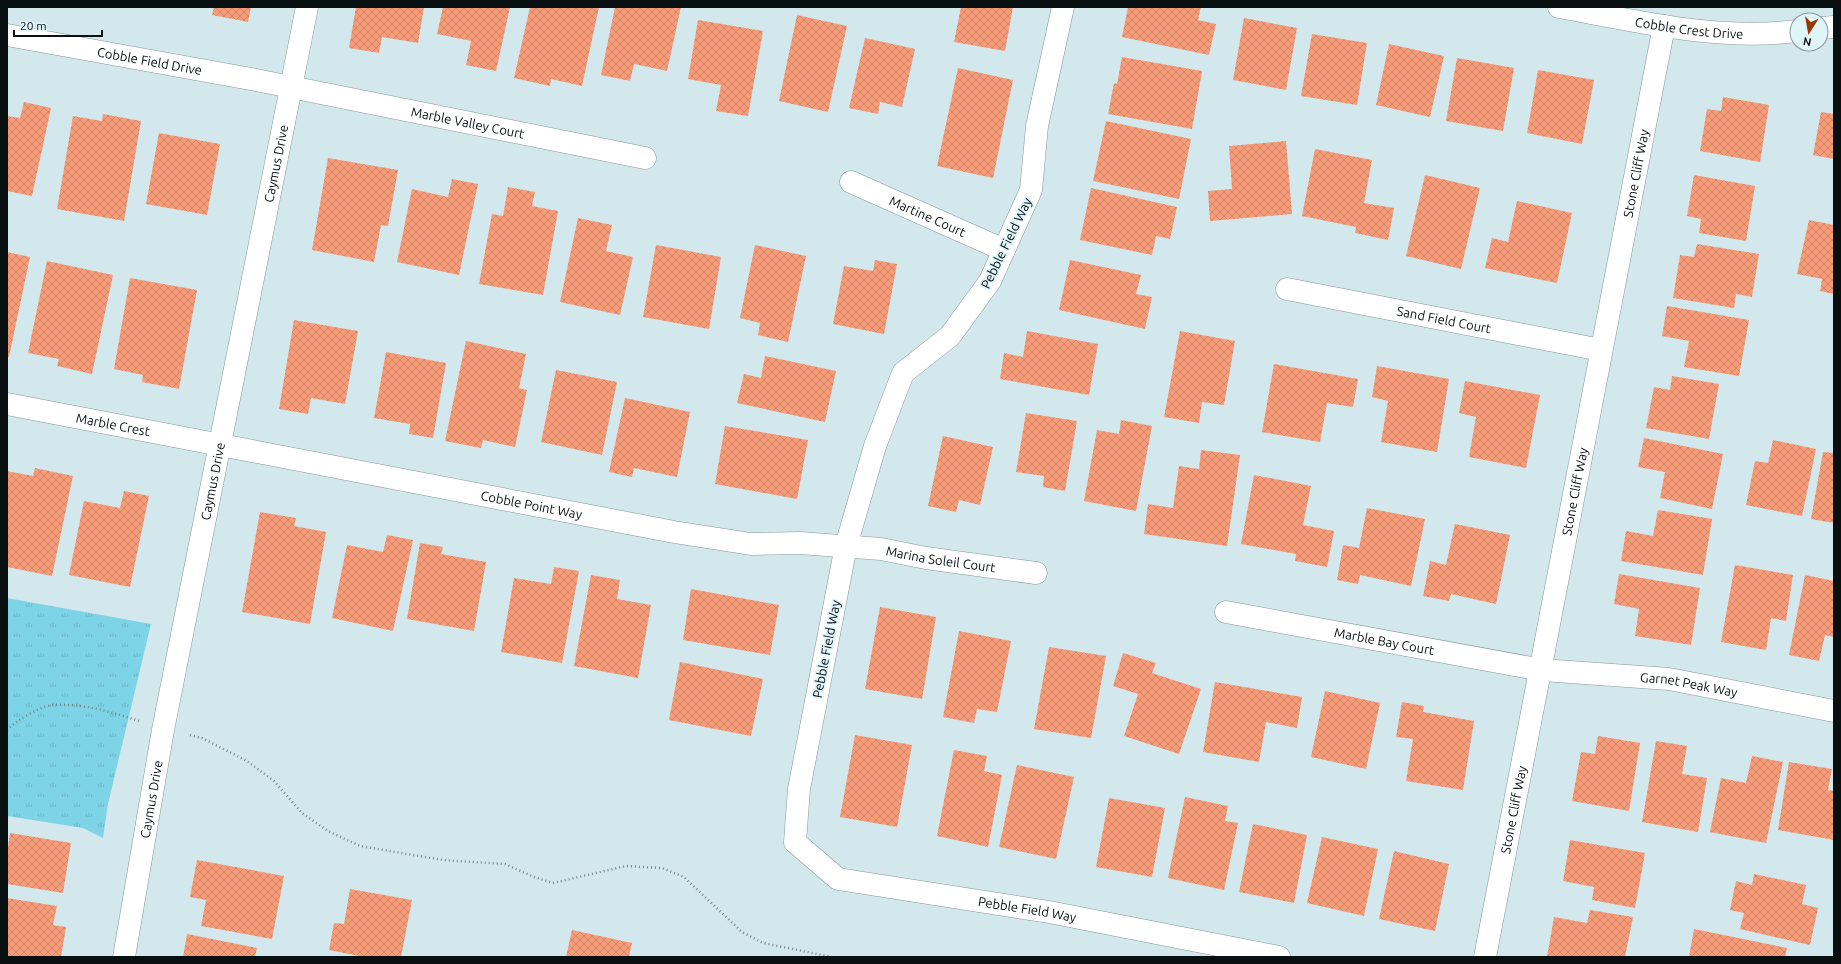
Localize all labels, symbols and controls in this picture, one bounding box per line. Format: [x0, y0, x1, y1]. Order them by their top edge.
scale bar [14, 12, 102, 38]
north arrow [1789, 12, 1829, 52]
street label: Cobble Crest Drive [1634, 14, 1744, 41]
text: 20 m [20, 19, 47, 32]
text: N [1802, 35, 1812, 48]
street label: Cobble Field Drive [96, 44, 203, 77]
street label: Marble Valley Court [410, 104, 526, 141]
street label: Caymus Drive [261, 123, 290, 204]
street label: Stone Cliff Way [1620, 128, 1651, 219]
street label: Martine Court [888, 193, 968, 239]
street label: Pebble Field Way [978, 195, 1034, 291]
street label: Sand Field Court [1396, 304, 1492, 336]
street label: Marble Crest [75, 410, 151, 438]
street label: Caymus Drive [198, 441, 227, 521]
street label: Stone Cliff Way [1559, 446, 1590, 537]
street label: Cobble Point Way [480, 488, 583, 521]
street label: Marina Soleil Court [885, 543, 997, 574]
street label: Pebble Field Way [810, 599, 842, 699]
street label: Marble Bay Court [1333, 625, 1435, 657]
street label: Garnet Peak Way [1640, 670, 1739, 699]
street label: Caymus Drive [138, 759, 165, 839]
street label: Stone Cliff Way [1498, 765, 1529, 855]
street label: Pebble Field Way [977, 894, 1078, 924]

